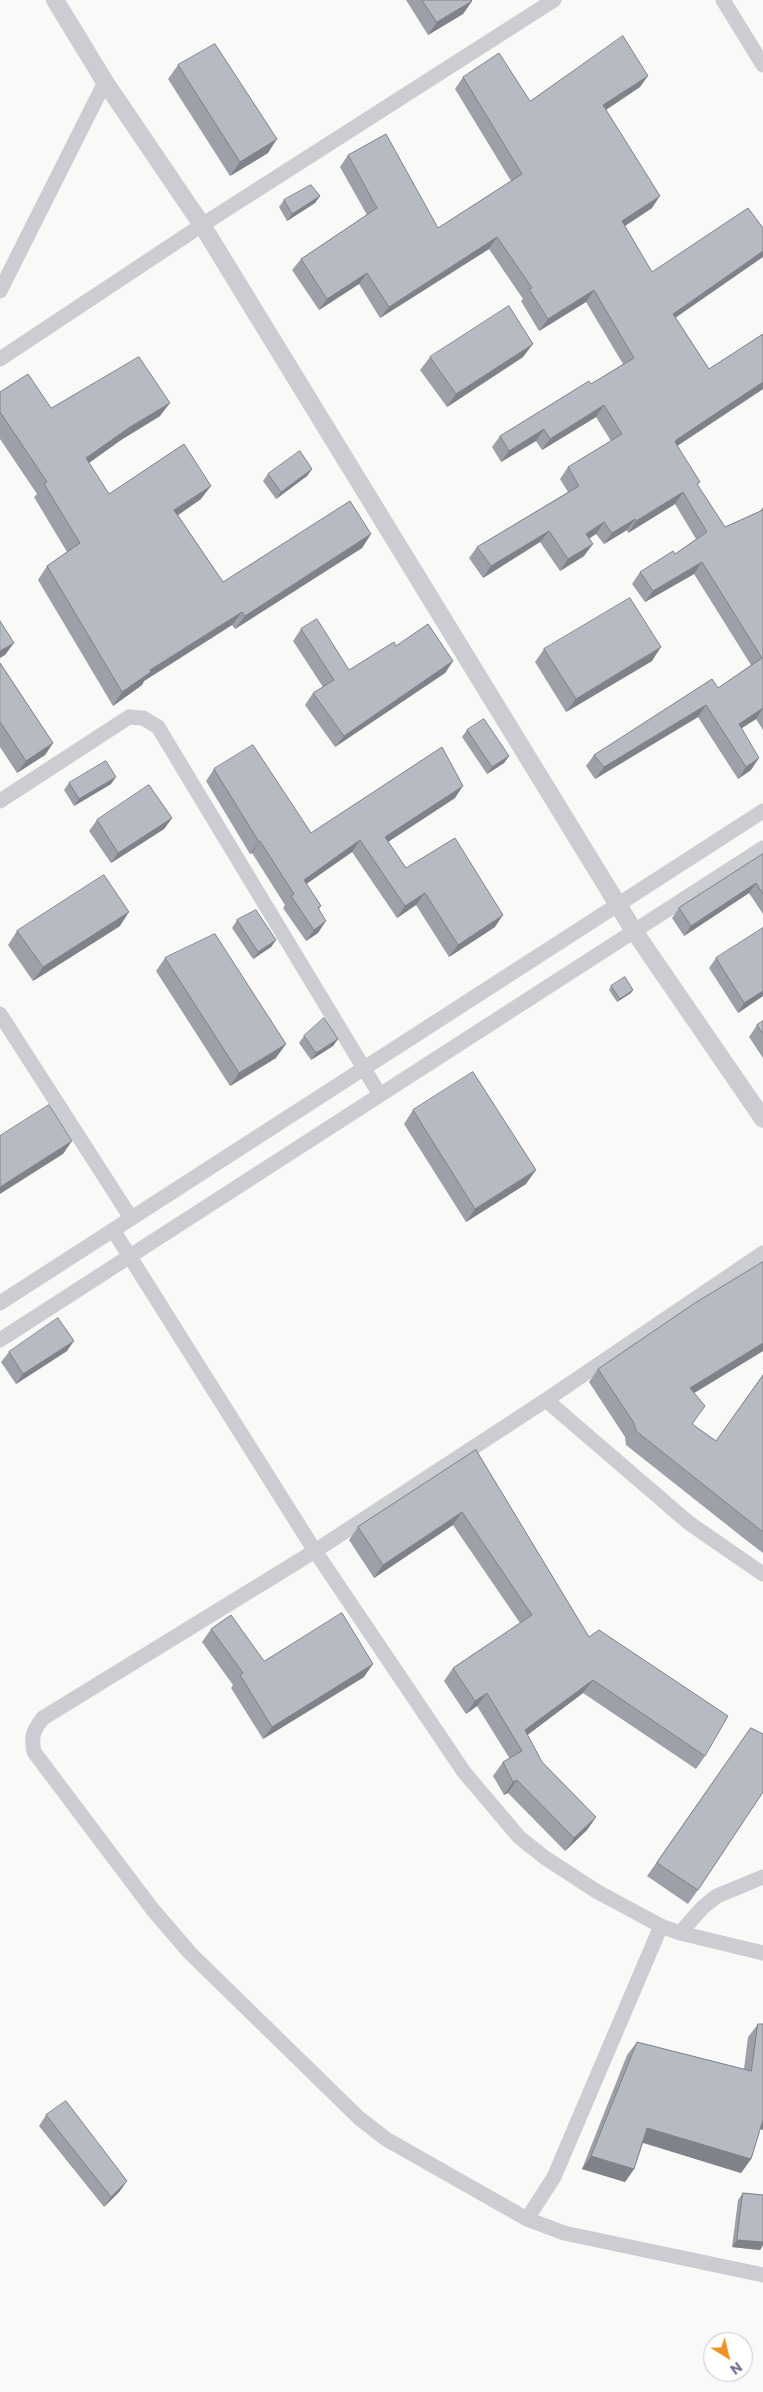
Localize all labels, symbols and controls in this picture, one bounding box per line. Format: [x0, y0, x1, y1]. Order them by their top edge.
north arrow [703, 2332, 753, 2382]
text: N [727, 2359, 746, 2379]

